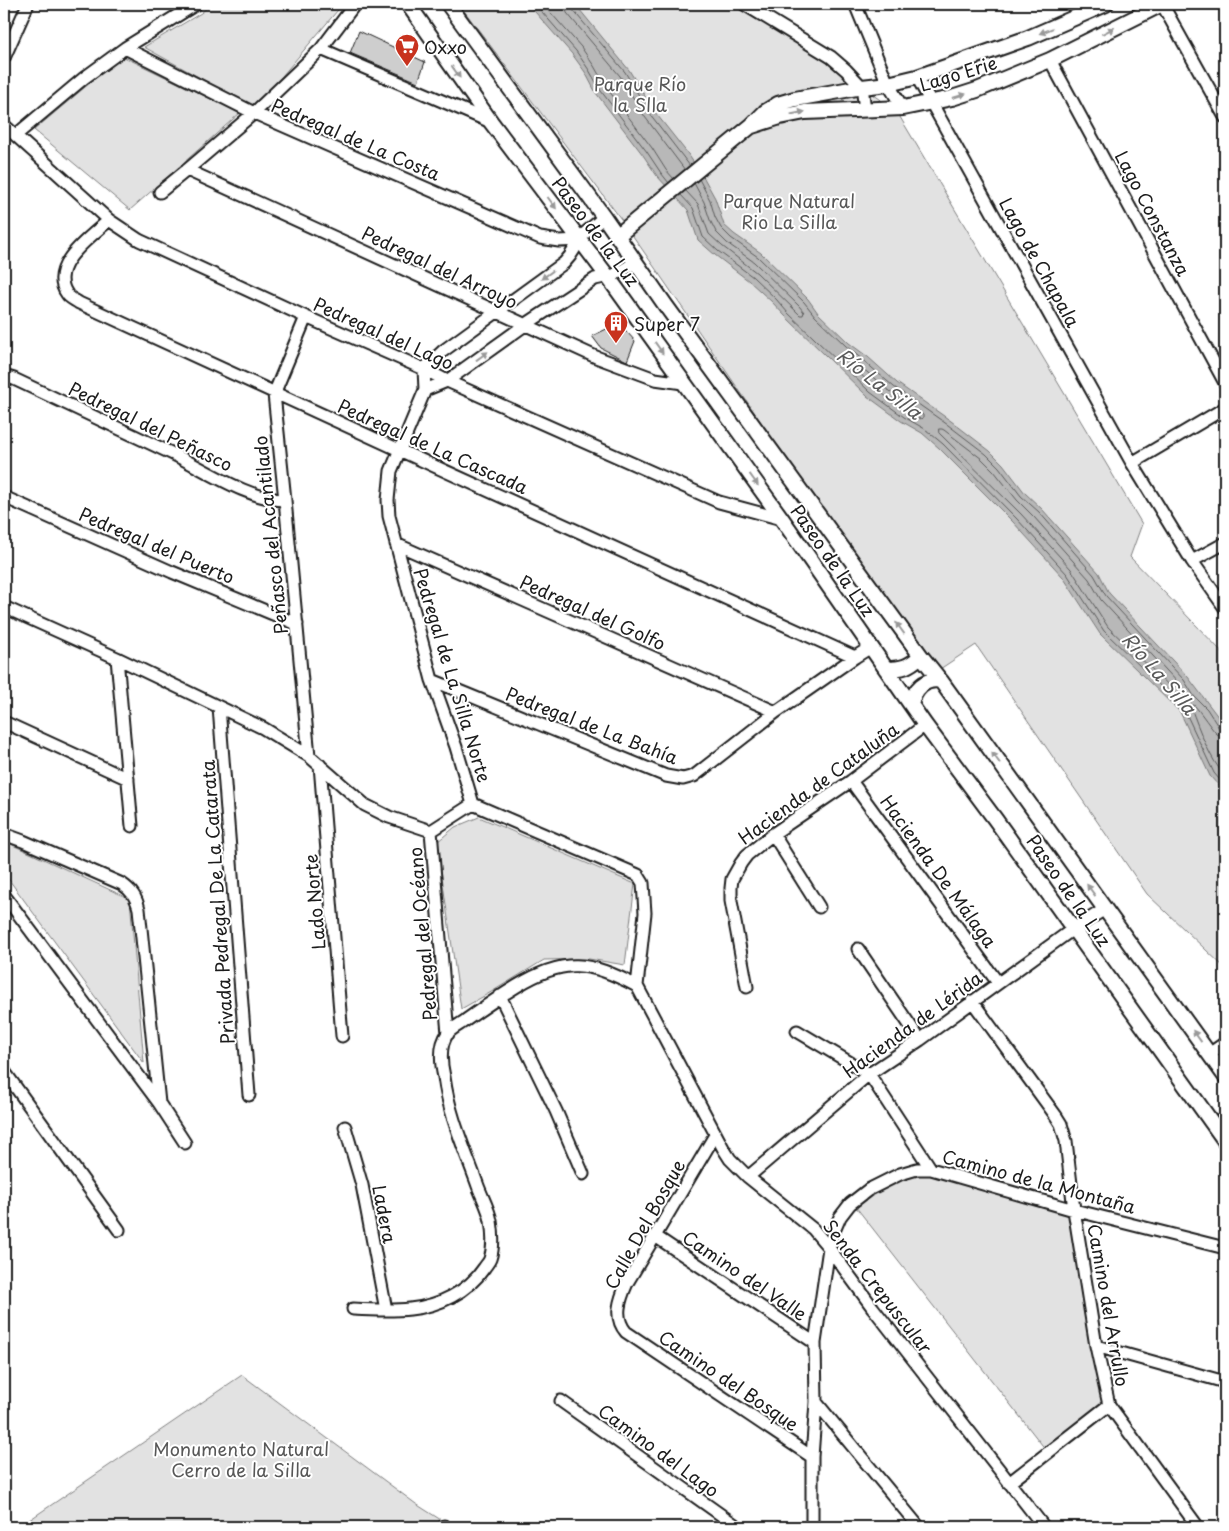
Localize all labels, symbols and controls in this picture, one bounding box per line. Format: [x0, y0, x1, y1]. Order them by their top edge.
one-way arrow [1039, 27, 1053, 35]
one-way arrow [1101, 27, 1115, 35]
supermarket icon: Oxxo [394, 33, 420, 67]
place label: Oxxo [424, 33, 467, 60]
street label: Lago Erie [916, 48, 1000, 98]
one-way arrow [451, 65, 461, 79]
park label: Parque Río la Slla [594, 70, 686, 118]
street label: Pedregal de La Costa [267, 91, 445, 187]
one-way arrow [952, 92, 967, 99]
one-way arrow [791, 109, 807, 117]
street label: Lago Constanza [1109, 146, 1198, 281]
street label: Paseo de la Luz [546, 170, 647, 292]
park label: Parque Natural Rio La Silla [723, 187, 855, 235]
street label: Lago de Chapala [993, 192, 1087, 332]
one-way arrow [547, 196, 557, 210]
street label: Pedregal del Arroyo [358, 219, 522, 315]
one-way arrow [540, 270, 554, 280]
street label: Pedregal del Lago [310, 290, 458, 376]
building icon: Super 7 [603, 310, 629, 344]
place label: Super 7 [634, 310, 700, 337]
one-way arrow [653, 341, 664, 354]
water label: Río La Silla [831, 341, 929, 426]
one-way arrow [475, 351, 489, 361]
street label: Pedregal del Peñasco [64, 375, 238, 477]
street label: Pedregal de La Cascada [334, 392, 533, 500]
street label: Peñasco del Acantilado [246, 434, 294, 636]
one-way arrow [749, 473, 759, 487]
street label: Paseo de la Luz [784, 498, 882, 622]
street label: Pedregal del Puerto [75, 500, 239, 590]
street label: Pedregal de La Silla Norte [408, 565, 498, 785]
street label: Pedregal del Golfo [516, 568, 670, 656]
one-way arrow [895, 621, 905, 635]
water label: Río La Silla [1116, 626, 1204, 721]
street label: Pedregal de La Bahía [502, 680, 683, 771]
street label: Hacienda de Cataluña [732, 715, 904, 850]
one-way arrow [991, 751, 1001, 765]
street label: Privada Pedregal De La Catarata [194, 758, 240, 1045]
street label: Hacienda De Málaga [874, 789, 1004, 953]
street label: Paseo de la Luz [1020, 828, 1118, 952]
street label: Pedregal del Océano [401, 846, 443, 1022]
street label: Lado Norte [296, 853, 332, 951]
one-way arrow [1086, 883, 1096, 897]
street label: Hacienda de Lérida [837, 964, 988, 1084]
one-way arrow [1192, 1029, 1202, 1043]
street label: Camino de la Montaña [939, 1142, 1139, 1220]
street label: Calle Del Bosque [597, 1154, 691, 1294]
street label: Ladera [366, 1183, 404, 1245]
street label: Senda Crepuscular [817, 1213, 940, 1360]
street label: Camino del Arrullo [1081, 1222, 1137, 1388]
street label: Camino del Valle [677, 1223, 813, 1327]
street label: Camino del Bosque [654, 1323, 805, 1437]
street label: Camino del Lago [593, 1397, 725, 1503]
park label: Monumento Natural Cerro de la Silla [153, 1435, 329, 1483]

